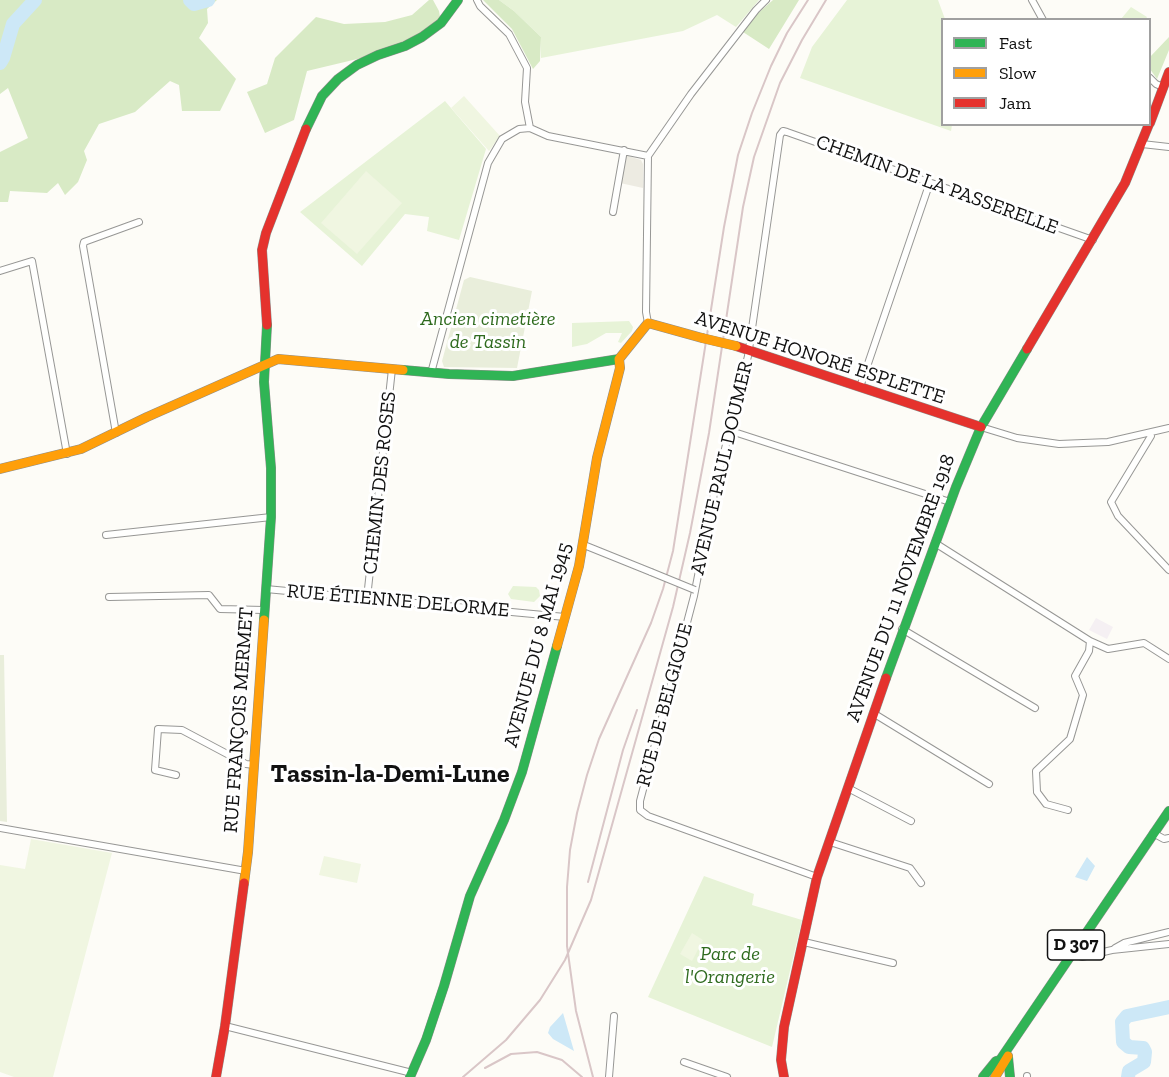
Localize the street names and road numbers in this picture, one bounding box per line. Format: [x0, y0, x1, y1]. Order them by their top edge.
street label: CHEMIN DE LA PASSERELLE [813, 130, 1061, 240]
street label: AVENUE HONORÉ ESPLETTE [692, 306, 948, 410]
street label: AVENUE PAUL DOUMER [686, 359, 758, 577]
street label: CHEMIN DES ROSES [358, 390, 402, 576]
street label: AVENUE DU 11 NOVEMBRE 1918 [841, 451, 961, 725]
street label: AVENUE DU 8 MAI 1945 [499, 540, 577, 750]
street label: RUE ÉTIENNE DELORME [286, 579, 510, 623]
street label: RUE FRANÇOIS MERMET [219, 606, 259, 834]
street label: RUE DE BELGIQUE [632, 621, 698, 789]
road number: D 307 [1048, 930, 1104, 960]

